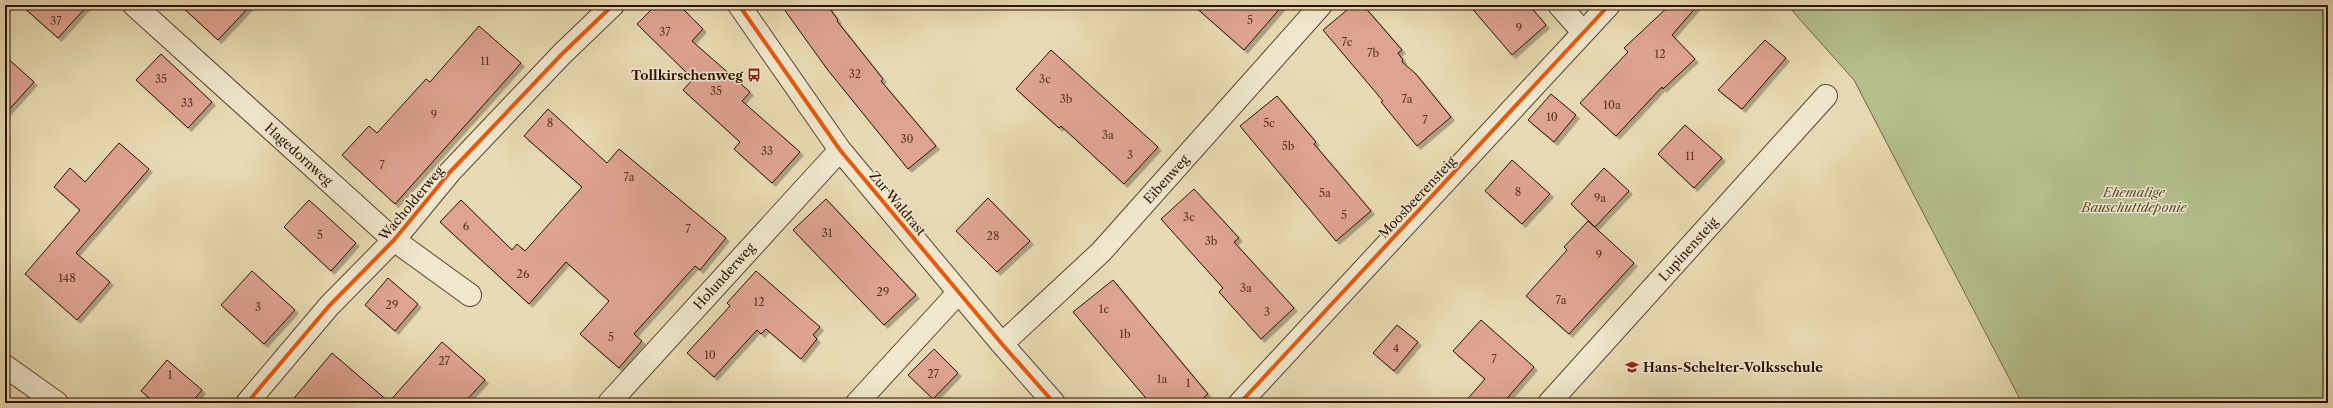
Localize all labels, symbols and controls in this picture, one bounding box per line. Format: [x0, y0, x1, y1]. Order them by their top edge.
house number: 5 [1247, 13, 1253, 27]
house number: 37 [50, 14, 62, 28]
house number: 9 [1516, 21, 1522, 35]
house number: 37 [659, 25, 671, 39]
house number: 7c [1341, 35, 1353, 49]
house number: 7b [1367, 46, 1379, 60]
house number: 12 [1655, 47, 1665, 61]
house number: 11 [480, 54, 490, 68]
place label: Tollkirschenweg [631, 67, 743, 83]
bus stop icon: Tollkirschenweg [746, 67, 762, 83]
house number: 32 [849, 67, 861, 81]
house number: 35 [155, 72, 167, 86]
house number: 3c [1039, 72, 1051, 86]
house number: 35 [710, 84, 722, 98]
house number: 3b [1060, 92, 1073, 106]
house number: 7a [1401, 92, 1413, 106]
house number: 33 [181, 96, 193, 110]
house number: 10a [1603, 98, 1621, 112]
house number: 9 [431, 108, 437, 122]
house number: 10 [1546, 110, 1558, 124]
house number: 7 [1422, 113, 1428, 127]
house number: 8 [547, 116, 553, 130]
house number: 5c [1263, 116, 1275, 130]
street label: Hagedornweg [262, 119, 336, 189]
house number: 3a [1102, 128, 1114, 142]
house number: 30 [900, 132, 914, 146]
house number: 5b [1282, 139, 1295, 153]
house number: 33 [761, 144, 773, 158]
house number: 3 [1127, 148, 1133, 162]
house number: 11 [1685, 149, 1695, 163]
street label: Eibenweg [1140, 151, 1192, 207]
street label: Moosbeerensteig [1375, 153, 1459, 241]
house number: 7 [379, 158, 385, 172]
street label: Wacholderweg [375, 163, 447, 244]
street label: Zur Waldrast [866, 168, 930, 239]
house number: 7a [623, 170, 635, 184]
park label: Ehemalige Bauschuttdeponie [2080, 184, 2187, 215]
house number: 8 [1515, 185, 1521, 199]
house number: 5a [1319, 186, 1331, 200]
house number: 9a [1594, 191, 1606, 205]
house number: 5 [1341, 208, 1347, 222]
house number: 3c [1183, 210, 1195, 224]
street label: Lupinensteig [1655, 214, 1721, 284]
house number: 6 [463, 219, 470, 233]
house number: 7 [685, 222, 691, 236]
house number: 31 [822, 226, 833, 240]
house number: 5 [317, 228, 323, 242]
house number: 28 [987, 229, 999, 243]
house number: 3b [1205, 234, 1218, 248]
street label: Holunderweg [690, 239, 758, 313]
house number: 9 [1596, 248, 1602, 262]
house number: 26 [517, 267, 530, 281]
house number: 148 [58, 271, 76, 285]
house number: 3a [1240, 281, 1252, 295]
house number: 29 [877, 285, 889, 299]
house number: 7a [1555, 293, 1567, 307]
house number: 12 [754, 295, 764, 309]
house number: 29 [386, 298, 398, 312]
house number: 3 [255, 300, 261, 314]
house number: 1c [1099, 302, 1109, 316]
house number: 3 [1264, 305, 1270, 319]
house number: 1b [1119, 327, 1131, 341]
house number: 5 [608, 330, 614, 344]
house number: 4 [1393, 341, 1399, 355]
house number: 10 [704, 348, 716, 362]
house number: 7 [1491, 352, 1497, 366]
house number: 27 [438, 354, 450, 368]
school or university icon: Hans-Schelter-Volksschule [1624, 359, 1640, 375]
place label: Hans-Schelter-Volksschule [1643, 359, 1823, 375]
house number: 27 [927, 367, 939, 381]
house number: 1 [168, 368, 173, 382]
house number: 1a [1157, 372, 1167, 386]
house number: 1 [1186, 376, 1191, 390]

